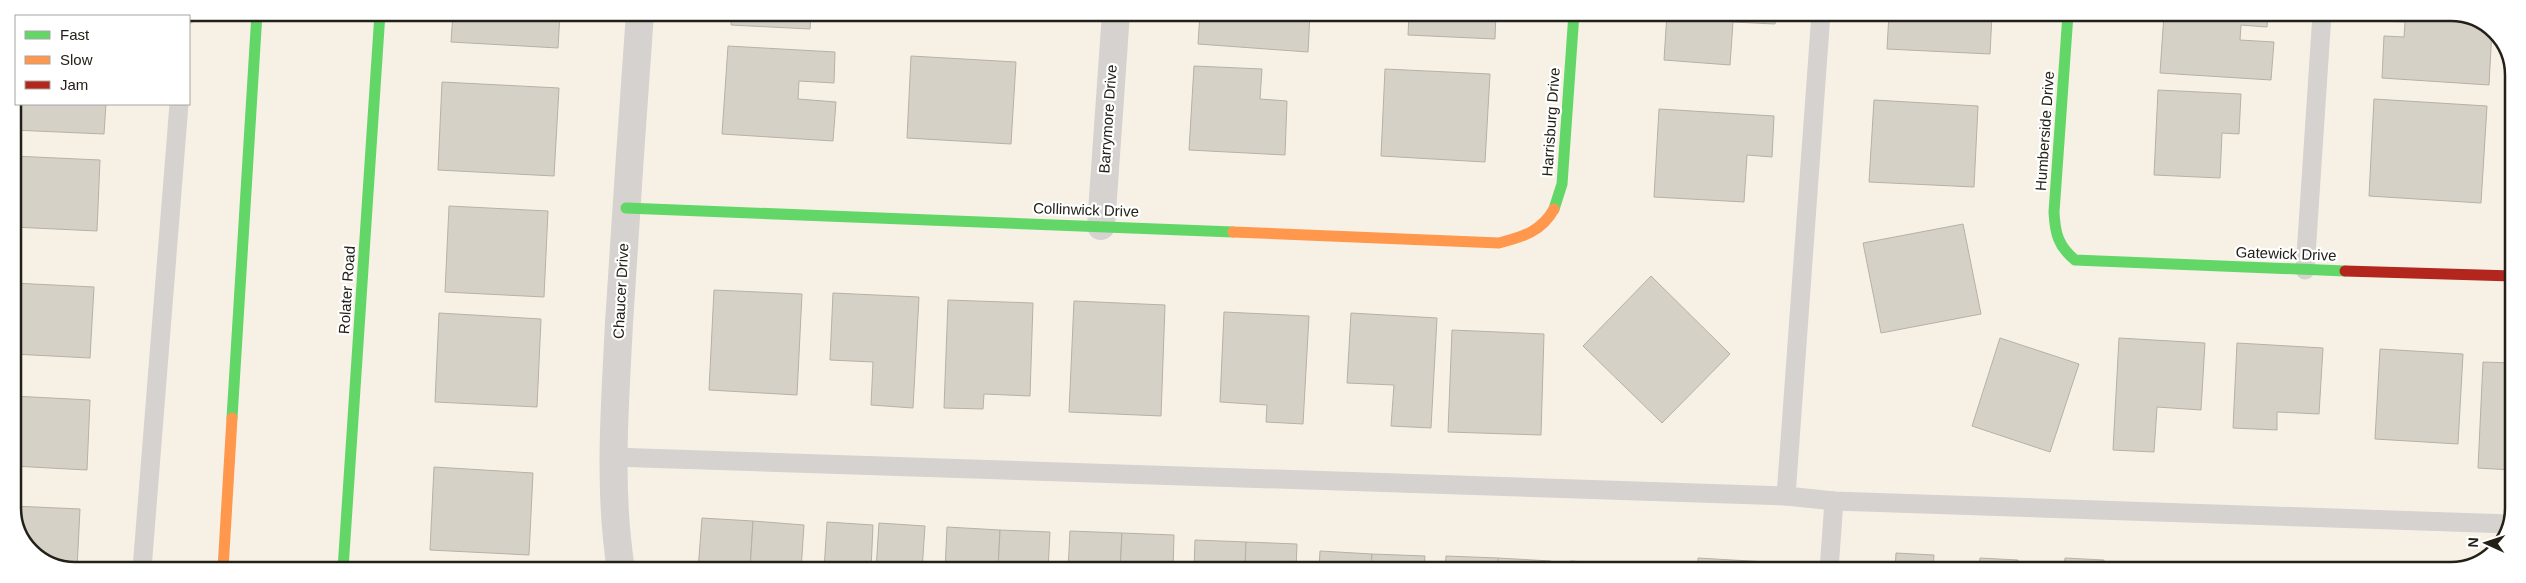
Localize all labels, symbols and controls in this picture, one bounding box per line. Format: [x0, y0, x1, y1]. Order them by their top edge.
legend [15, 15, 190, 105]
text: Fast [60, 26, 90, 43]
text: Slow [60, 51, 93, 68]
street label: Barrymore Drive [1095, 64, 1120, 174]
street label: Harrisburg Drive [1538, 67, 1563, 177]
street label: Humberside Drive [2032, 70, 2057, 191]
text: Jam [60, 76, 88, 93]
street label: Collinwick Drive [1033, 199, 1139, 220]
street label: Chaucer Drive [610, 243, 631, 339]
street label: Gatewick Drive [2235, 243, 2337, 264]
street label: Rolater Road [335, 245, 358, 335]
north arrow [2461, 518, 2511, 568]
text: N [2465, 537, 2481, 548]

